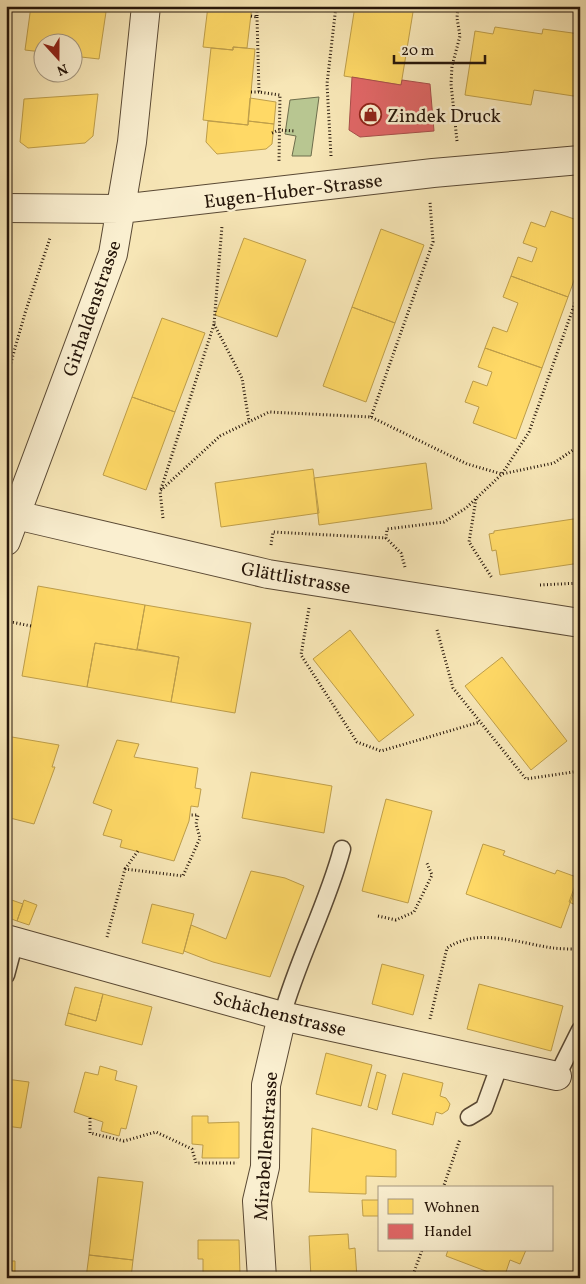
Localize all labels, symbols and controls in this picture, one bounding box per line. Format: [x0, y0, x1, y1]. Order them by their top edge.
north arrow [32, 32, 82, 82]
scale bar [394, 32, 485, 64]
text: 20 m [401, 41, 434, 62]
text: N [54, 58, 70, 79]
shop icon: Zindek Druck [359, 103, 383, 127]
place label: Zindek Druck [387, 104, 501, 130]
street label: Eugen-Huber-Strasse [202, 168, 384, 216]
street label: Girhaldenstrasse [57, 237, 128, 380]
street label: Glättlistrasse [239, 557, 352, 601]
street label: Schächenstrasse [210, 986, 349, 1044]
street label: Mirabellenstrasse [249, 1071, 285, 1222]
legend [378, 1186, 554, 1252]
text: Wohnen [424, 1198, 480, 1219]
text: Handel [424, 1222, 472, 1243]

